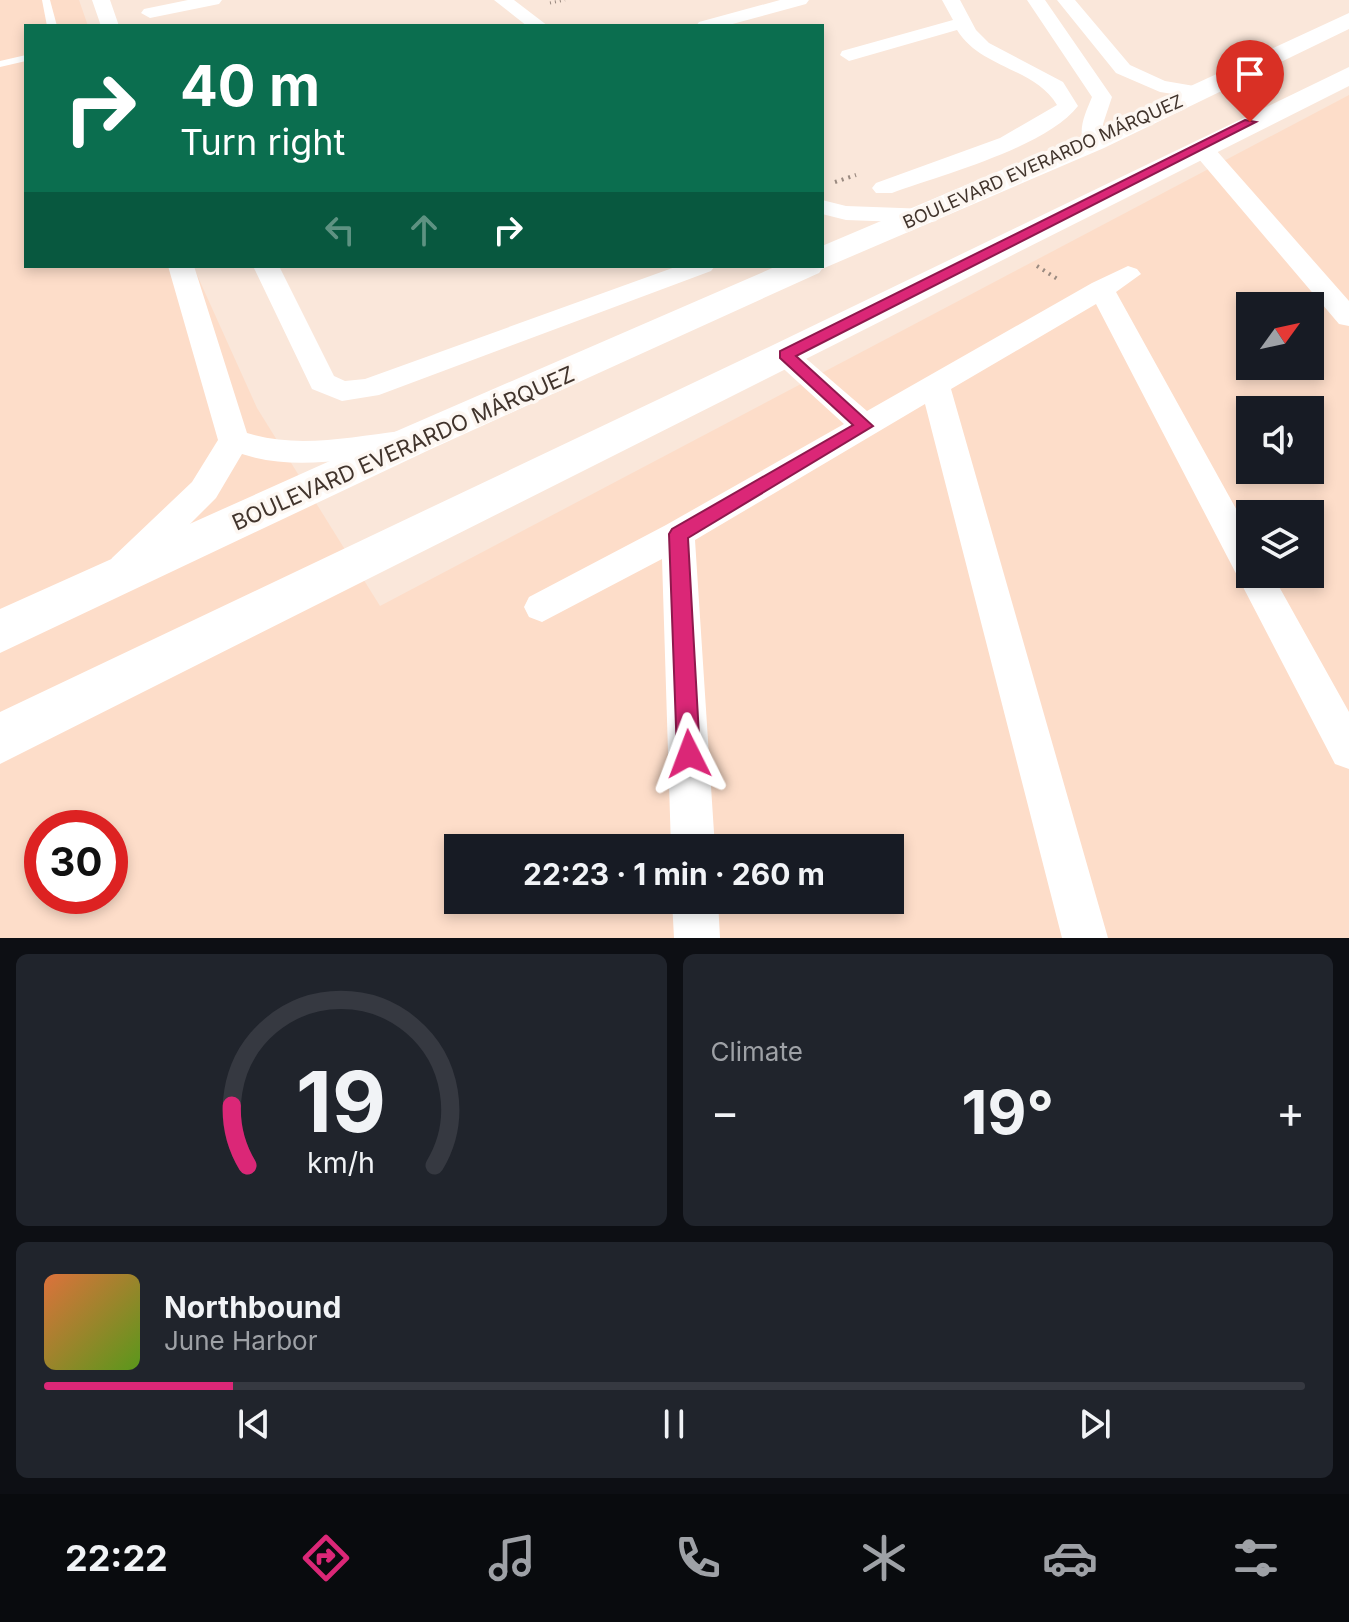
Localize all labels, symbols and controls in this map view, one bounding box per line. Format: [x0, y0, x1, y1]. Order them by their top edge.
pin [1216, 40, 1284, 122]
text: 40 m [180, 52, 320, 120]
icon: arrive [1228, 52, 1272, 96]
icon: right [48, 56, 152, 160]
street label: BOULEVARD EVERARDO MÁRQUEZ [899, 89, 1186, 233]
text: Turn right [180, 120, 345, 164]
icon: left [318, 208, 362, 252]
icon: ahead [402, 208, 446, 252]
icon: right [486, 208, 530, 252]
north arrow [1236, 292, 1324, 380]
map controls [1236, 292, 1324, 588]
street label: BOULEVARD EVERARDO MÁRQUEZ [228, 361, 578, 535]
button: sound [1236, 396, 1324, 484]
button: layers [1236, 500, 1324, 588]
position arrow [647, 712, 731, 796]
speed limit sign: 30 [24, 810, 128, 914]
text: 22:23 · 1 min · 260 m [523, 856, 825, 892]
text: Climate [711, 1036, 803, 1067]
text: 19 [296, 1051, 386, 1152]
text: 19° [962, 1076, 1054, 1148]
text: − [711, 1085, 740, 1139]
text: + [1276, 1085, 1305, 1139]
text: km/h [307, 1145, 375, 1180]
text: Northbound [164, 1289, 341, 1325]
text: June Harbor [164, 1325, 317, 1356]
icon: previous [232, 1402, 276, 1446]
icon: pause [652, 1402, 696, 1446]
icon: next [1073, 1402, 1117, 1446]
icon: directions [298, 1530, 354, 1586]
icon: music [484, 1530, 540, 1586]
icon: phone [670, 1530, 726, 1586]
icon: climate [856, 1530, 912, 1586]
icon: car [1042, 1530, 1098, 1586]
icon: filters [1228, 1530, 1284, 1586]
text: 22:22 [65, 1536, 168, 1580]

